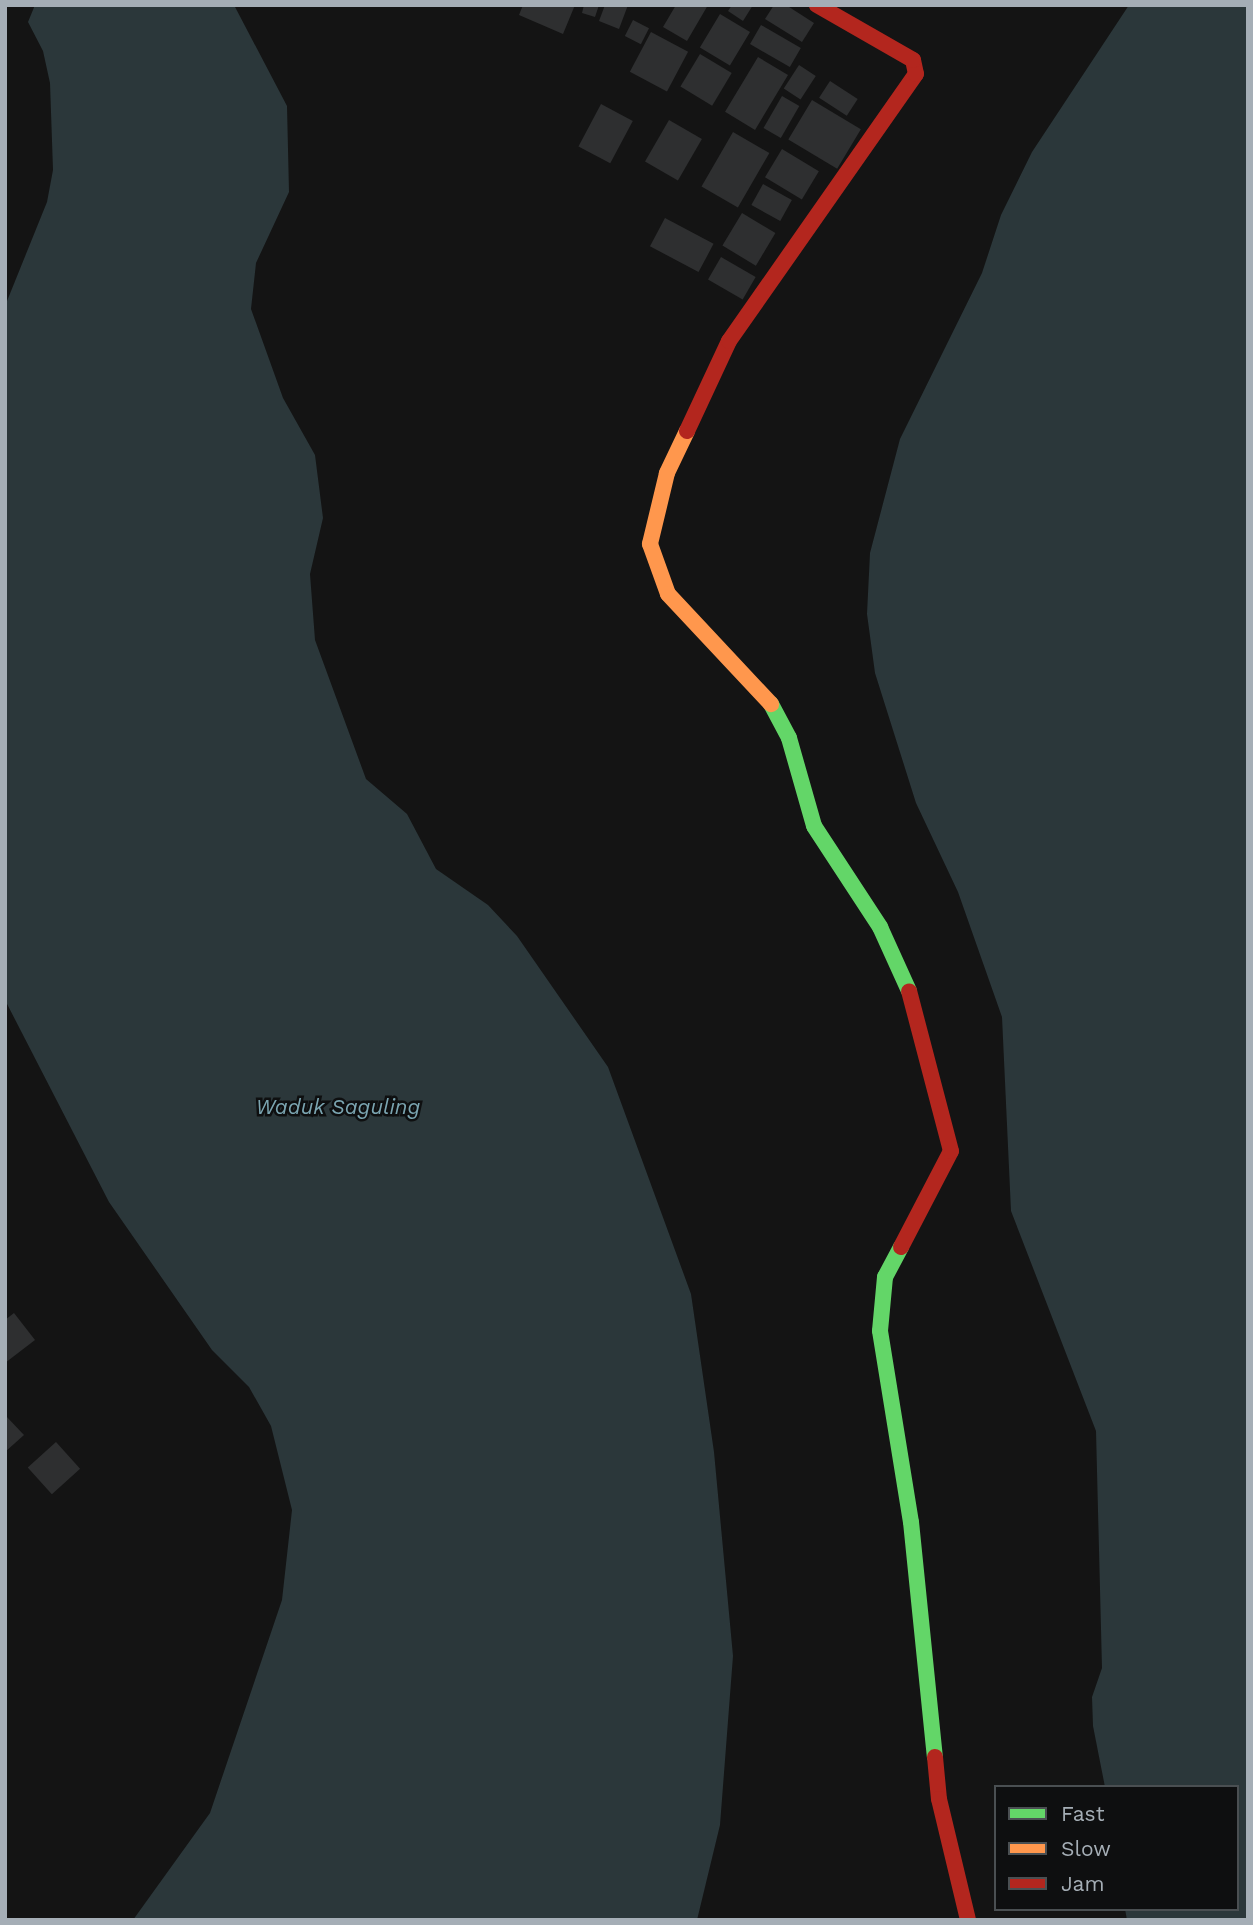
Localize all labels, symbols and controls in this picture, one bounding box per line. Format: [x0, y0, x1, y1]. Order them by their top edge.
water label: Waduk Saguling [255, 1094, 421, 1120]
legend [994, 1785, 1239, 1911]
text: Fast [1061, 1801, 1105, 1826]
text: Slow [1061, 1836, 1111, 1861]
text: Jam [1061, 1871, 1104, 1896]

